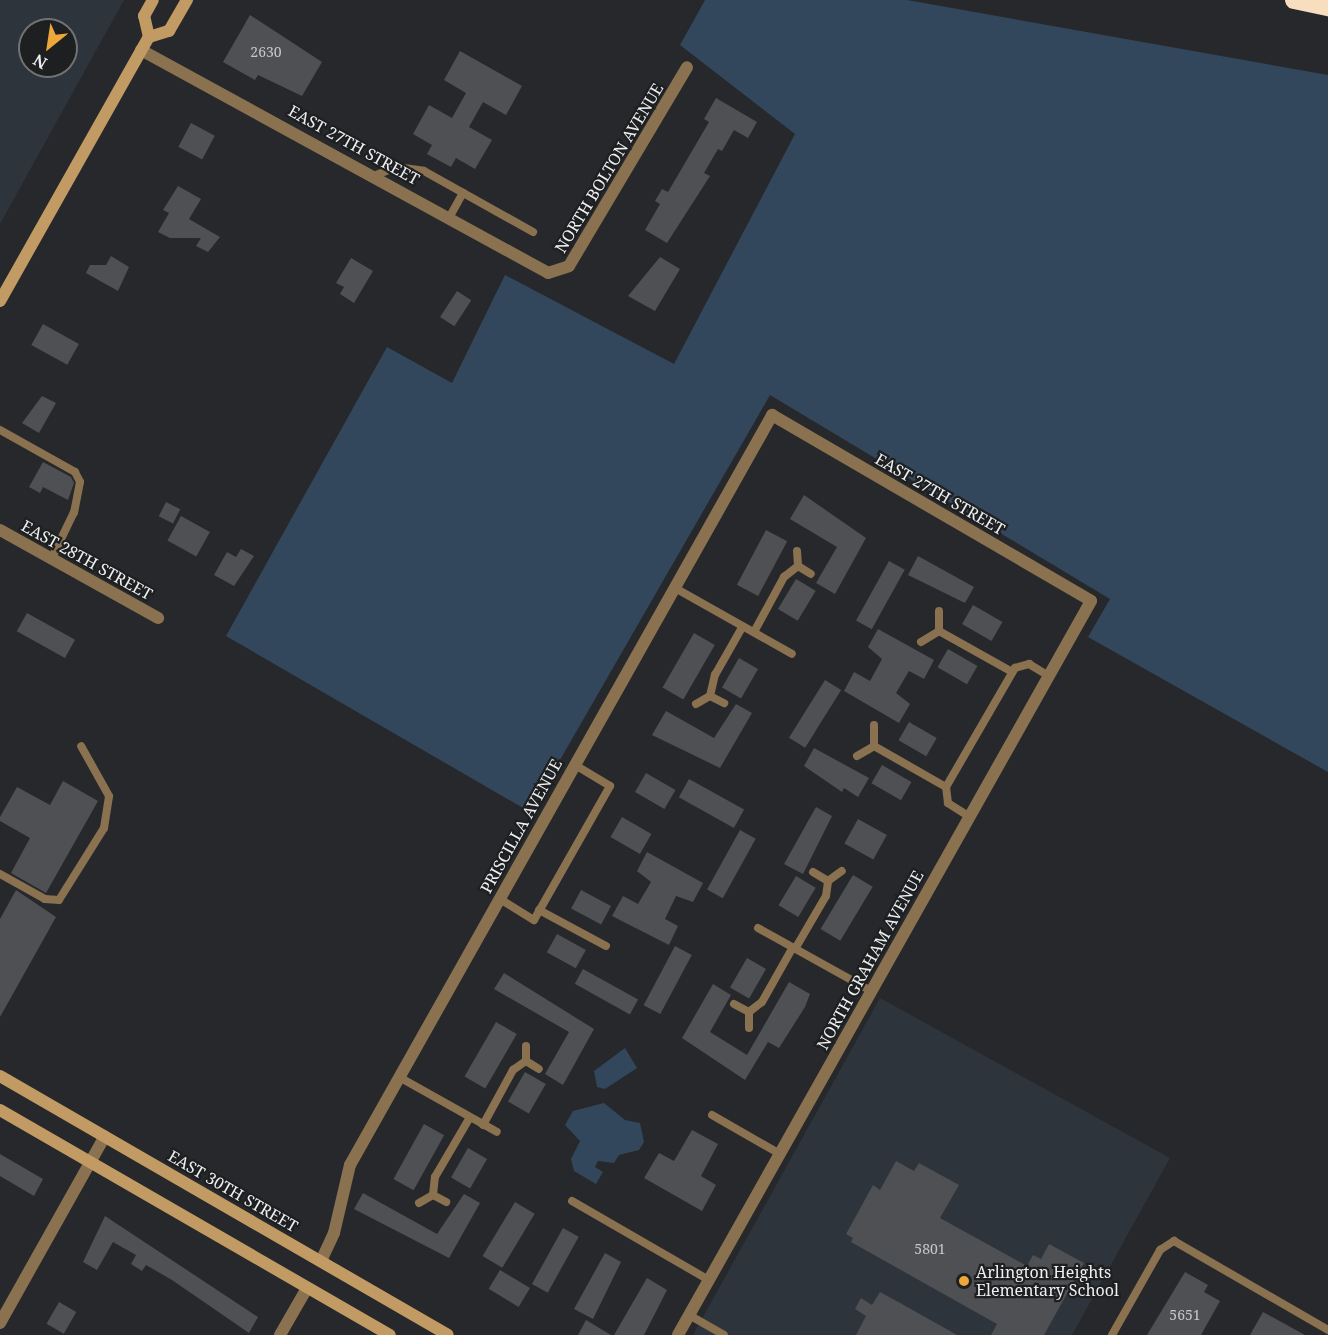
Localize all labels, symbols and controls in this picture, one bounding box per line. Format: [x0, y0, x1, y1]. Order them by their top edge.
north arrow [18, 18, 78, 78]
house number: 2630 [250, 44, 282, 60]
text: N [29, 49, 51, 75]
street label: NORTH BOLTON AVENUE [551, 80, 667, 256]
street label: EAST 27TH STREET [285, 101, 423, 189]
street label: EAST 27TH STREET [872, 449, 1008, 539]
street label: EAST 28TH STREET [18, 516, 156, 604]
street label: PRISCILLA AVENUE [476, 756, 566, 896]
street label: NORTH GRAHAM AVENUE [813, 867, 927, 1053]
street label: EAST 30TH STREET [165, 1146, 301, 1236]
house number: 5801 [914, 1241, 946, 1257]
place label: Arlington Heights Elementary School [976, 1262, 1119, 1300]
marker: Arlington Heights Elementary School [957, 1274, 971, 1288]
house number: 5651 [1169, 1307, 1201, 1323]

